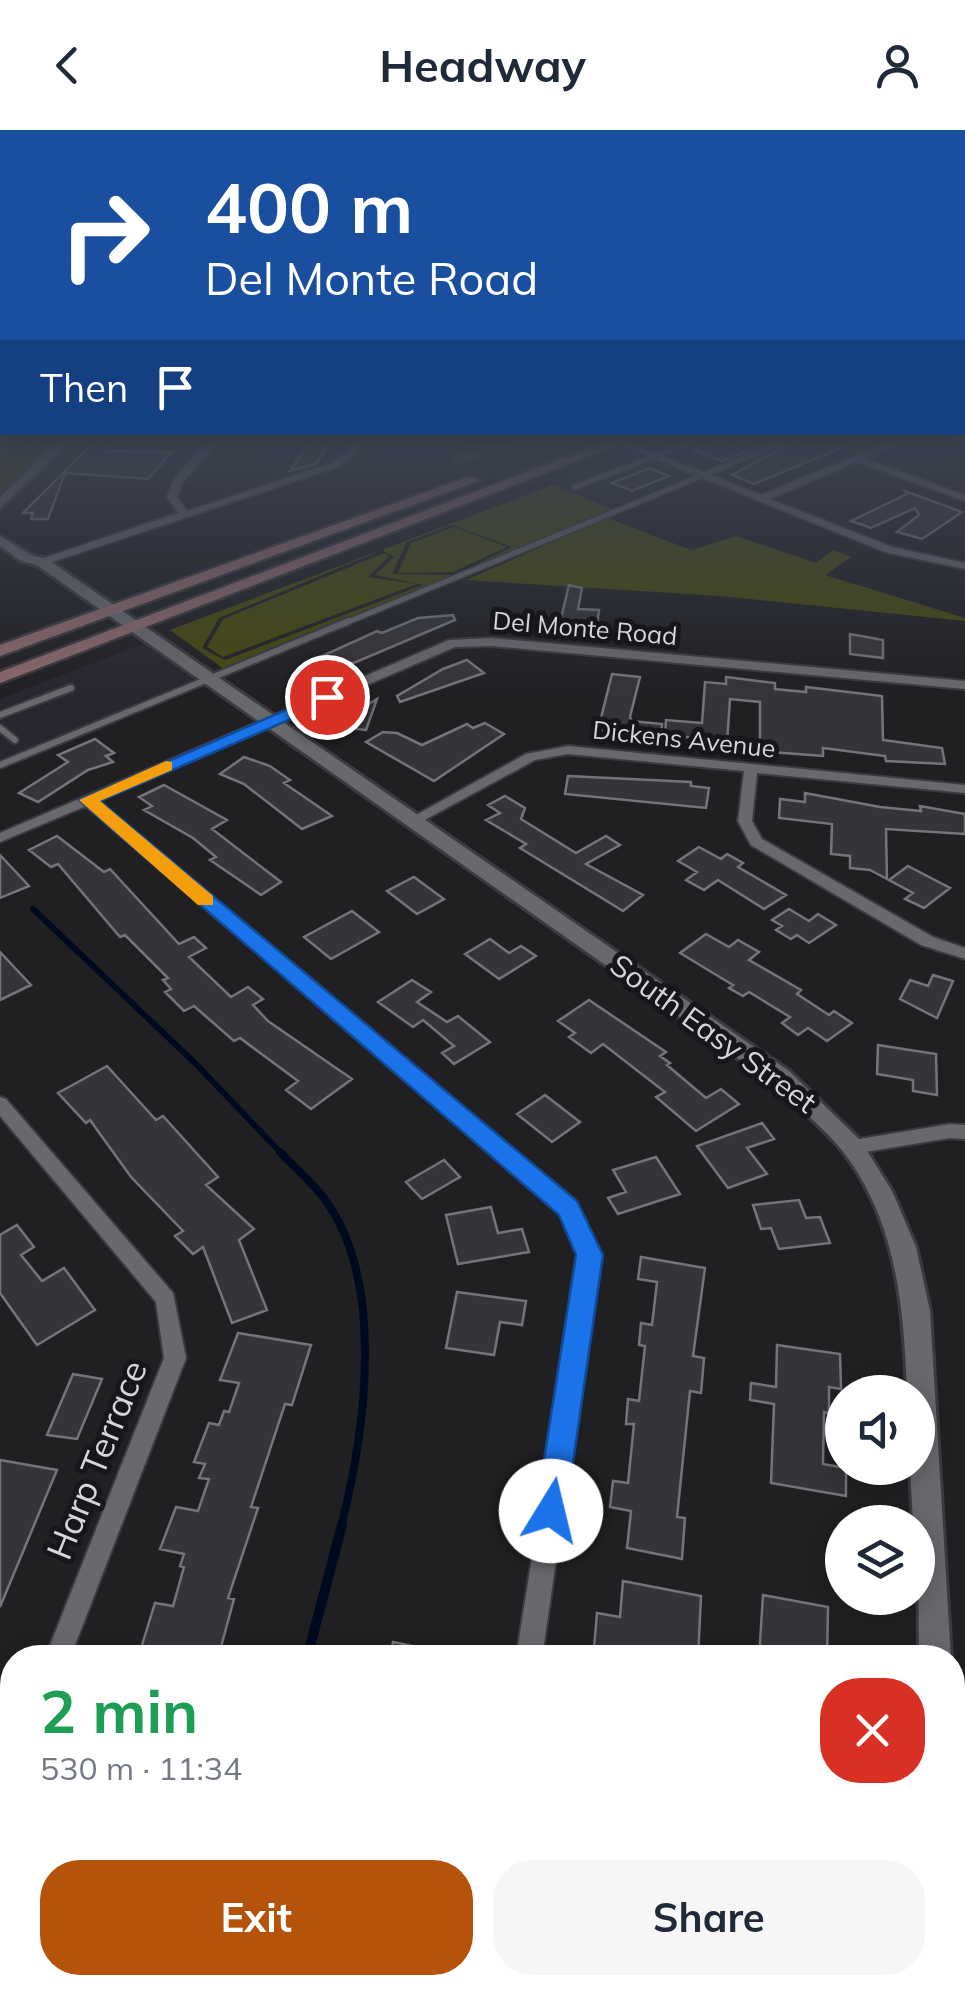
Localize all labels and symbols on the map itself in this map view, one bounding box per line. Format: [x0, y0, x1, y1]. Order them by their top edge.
street label: Del Monte Road [491, 604, 679, 651]
pin [285, 655, 370, 740]
street label: Dickens Avenue [591, 713, 777, 764]
street label: South Easy Street [603, 946, 824, 1121]
street label: Harp Terrace [36, 1354, 156, 1565]
position arrow [499, 1459, 603, 1563]

